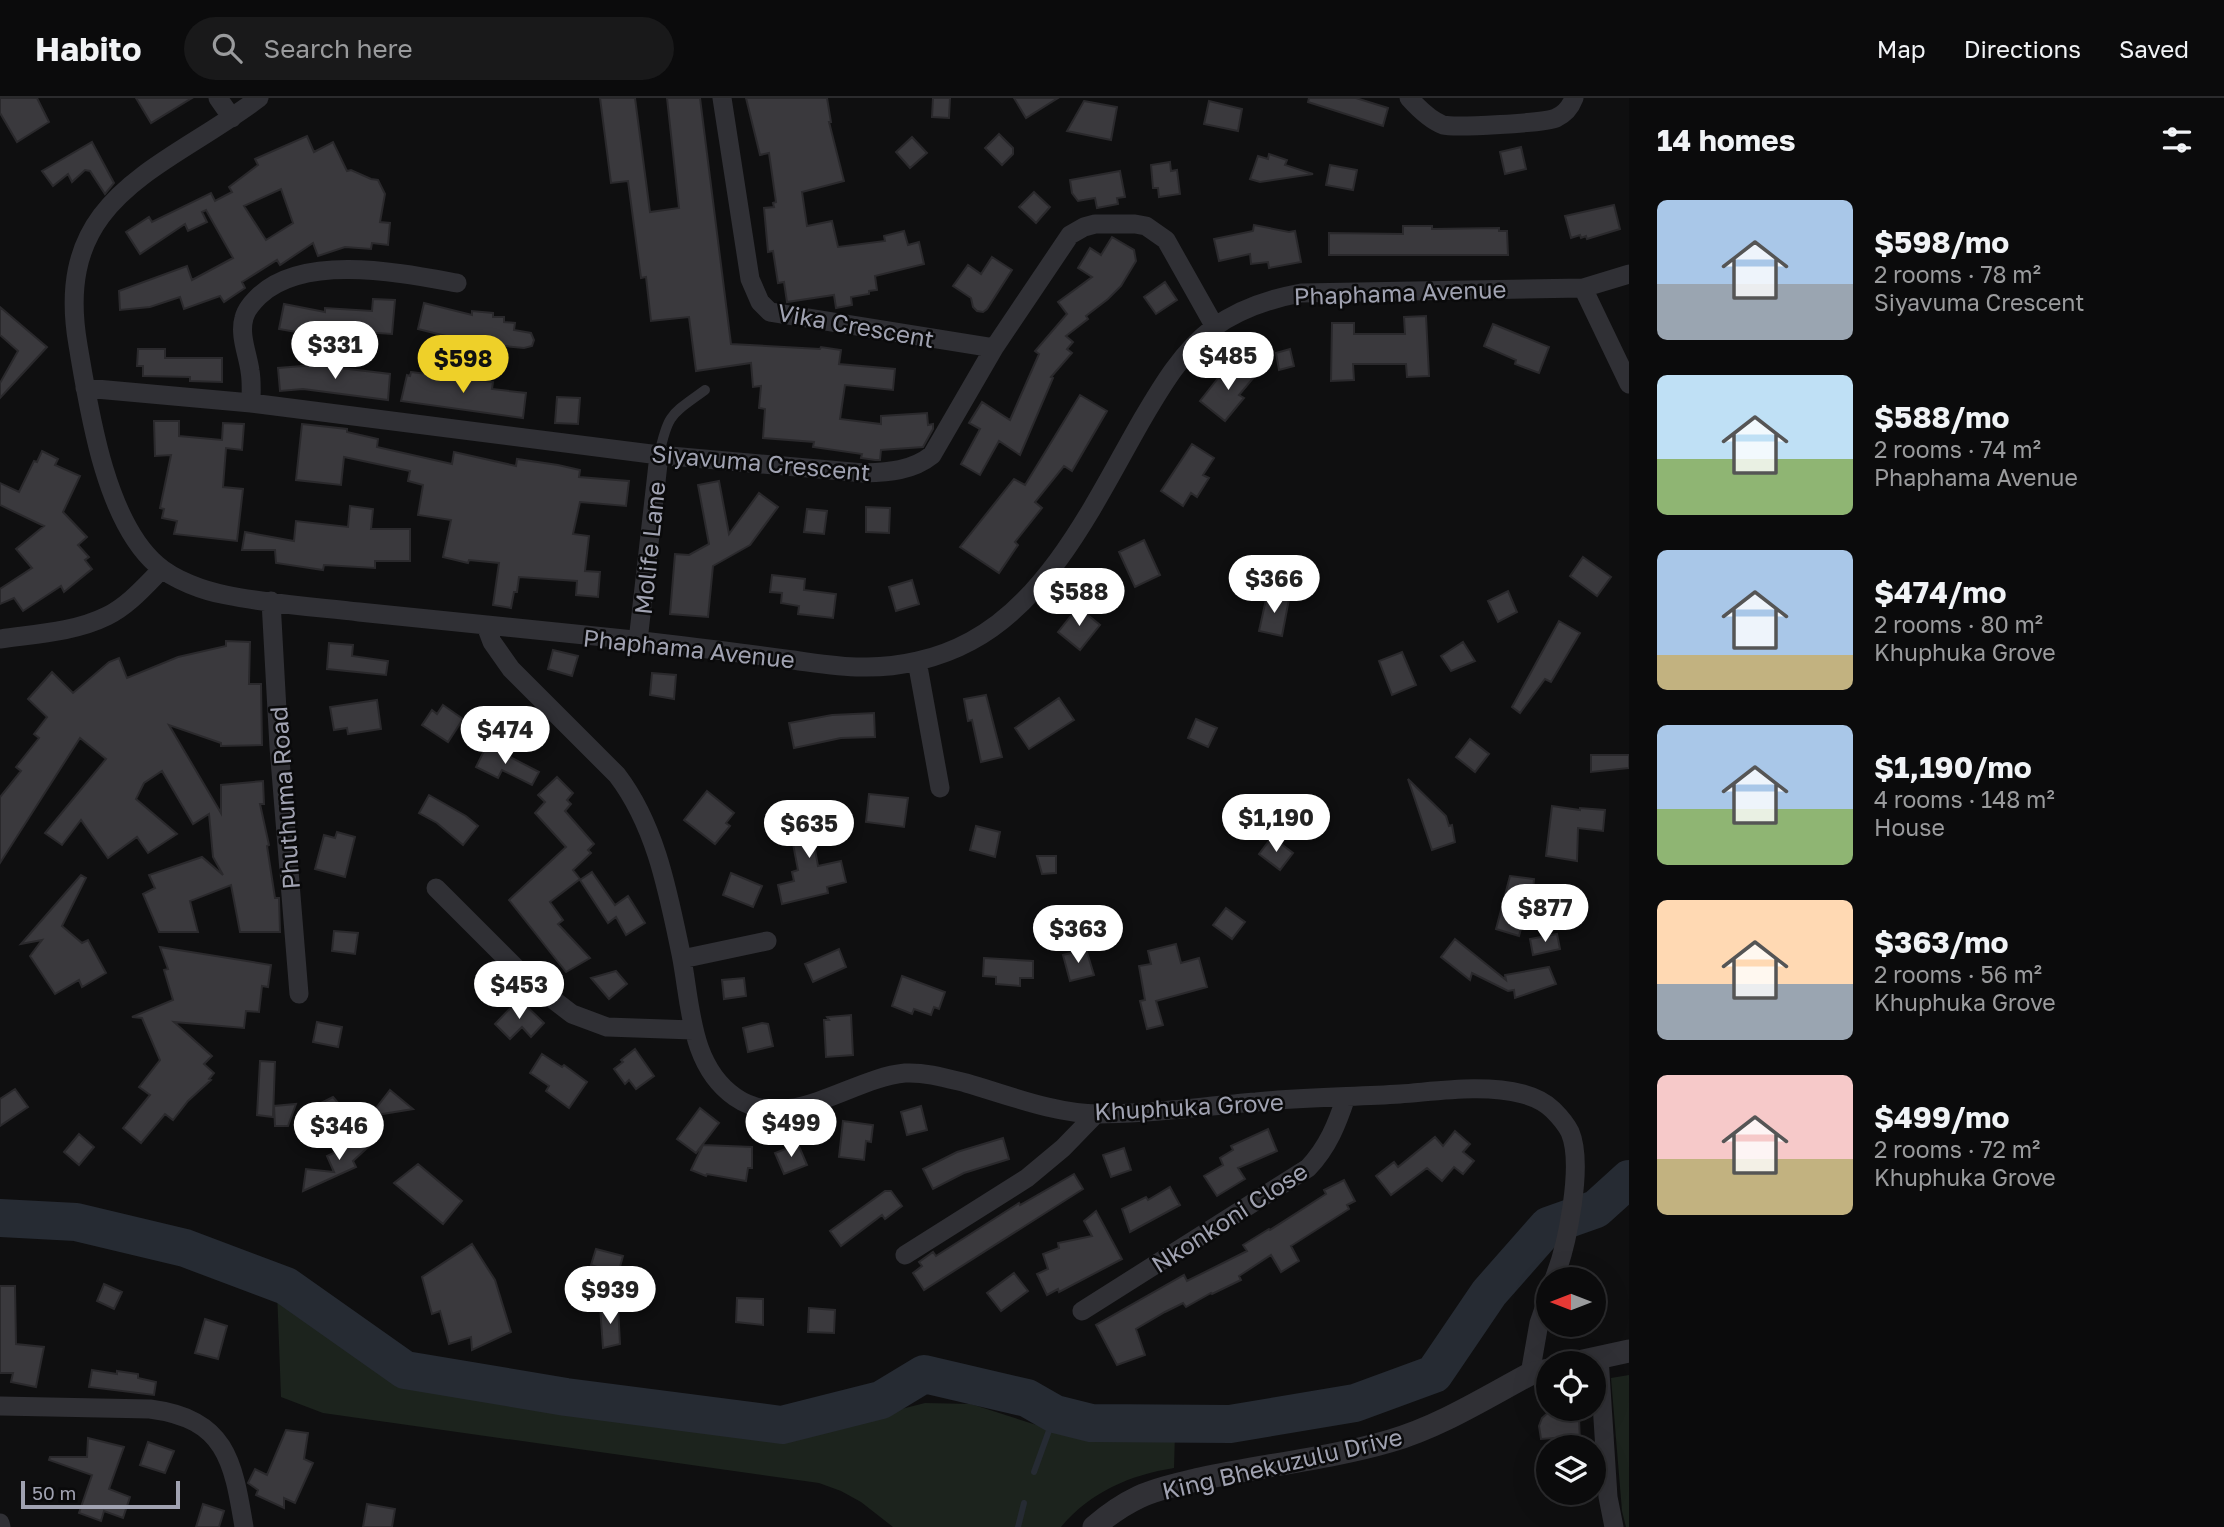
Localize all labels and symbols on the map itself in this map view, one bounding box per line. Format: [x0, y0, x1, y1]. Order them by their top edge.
street label: Phaphama Avenue [1293, 274, 1507, 310]
street label: Vika Crescent [775, 297, 937, 353]
pin: $331 [294, 322, 376, 381]
pin: $485 [1187, 332, 1269, 392]
pin: $598 [422, 336, 504, 395]
street label: Siyavuma Crescent [650, 438, 872, 486]
street label: Molife Lane [628, 480, 670, 616]
pin: $366 [1233, 556, 1315, 615]
pin: $588 [1038, 568, 1120, 628]
street label: Phaphama Avenue [582, 622, 796, 674]
street label: Phuthuma Road [263, 705, 305, 891]
pin: $474 [464, 706, 546, 766]
pin: $1,190 [1219, 794, 1333, 854]
pin: $635 [768, 800, 850, 860]
pin: $877 [1504, 884, 1586, 944]
pin: $363 [1037, 906, 1119, 965]
pin: $453 [478, 962, 560, 1021]
street label: Khuphuka Grove [1094, 1087, 1284, 1125]
pin: $499 [750, 1100, 832, 1159]
pin: $346 [298, 1102, 380, 1162]
street label: Nkonkoni Close [1146, 1156, 1312, 1278]
pin: $939 [569, 1266, 651, 1326]
north arrow [1536, 1267, 1606, 1337]
street label: King Bhekuzulu Drive [1159, 1421, 1405, 1505]
scale bar [21, 1478, 180, 1510]

